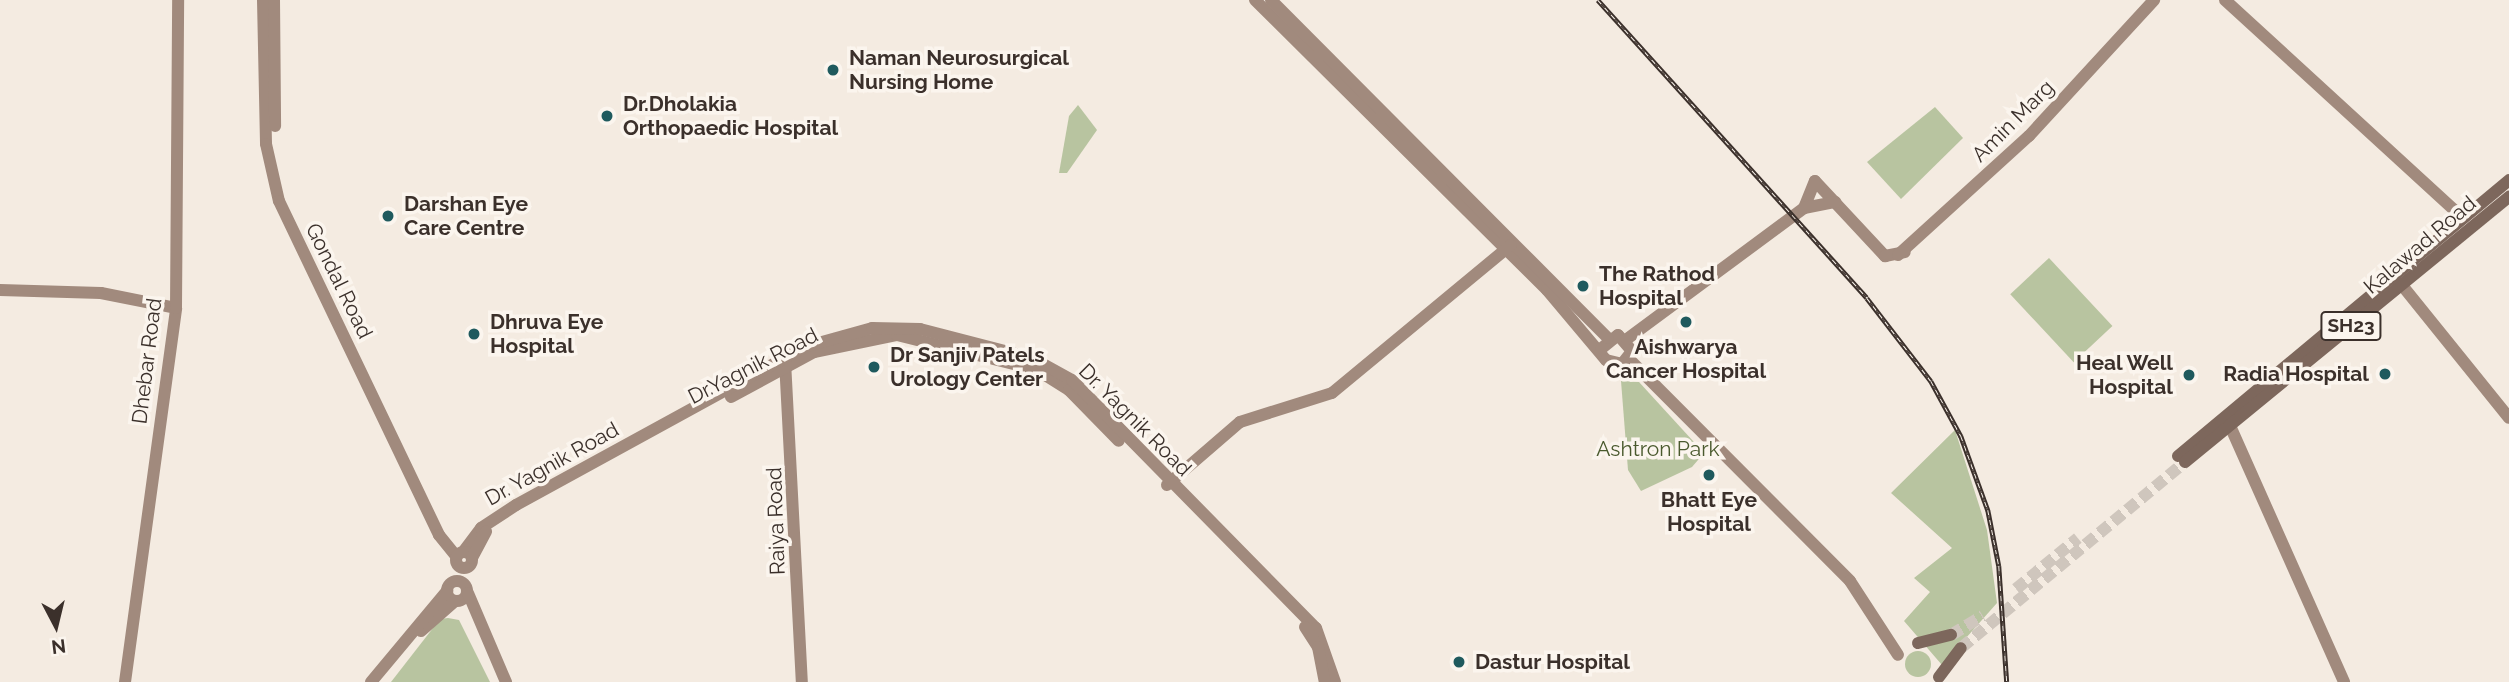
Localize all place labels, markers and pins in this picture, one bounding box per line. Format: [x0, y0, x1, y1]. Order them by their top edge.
place label: Naman Neurosurgical Nursing Home [849, 45, 1069, 95]
marker: Naman Neurosurgical Nursing Home [823, 60, 843, 80]
place label: Dr.Dholakia Orthopaedic Hospital [623, 91, 838, 141]
marker: Dr.Dholakia Orthopaedic Hospital [597, 106, 617, 126]
place label: Darshan Eye Care Centre [404, 191, 528, 241]
marker: Darshan Eye Care Centre [378, 206, 398, 226]
place label: The Rathod Hospital [1599, 261, 1715, 311]
marker: The Rathod Hospital [1573, 276, 1593, 296]
place label: Dhruva Eye Hospital [490, 309, 603, 359]
marker: Aishwarya Cancer Hospital [1676, 312, 1696, 332]
marker: Dhruva Eye Hospital [464, 324, 484, 344]
place label: Aishwarya Cancer Hospital [1606, 334, 1766, 384]
place label: Dr Sanjiv Patels Urology Center [890, 342, 1046, 392]
place label: Heal Well Hospital [2075, 350, 2173, 400]
marker: Dr Sanjiv Patels Urology Center [864, 357, 884, 377]
place label: Radia Hospital [2223, 361, 2369, 387]
marker: Radia Hospital [2375, 364, 2395, 384]
marker: Heal Well Hospital [2179, 365, 2199, 385]
marker: Bhatt Eye Hospital [1699, 465, 1719, 485]
place label: Bhatt Eye Hospital [1661, 487, 1757, 537]
place label: Dastur Hospital [1475, 649, 1630, 675]
marker: Dastur Hospital [1449, 652, 1469, 672]

